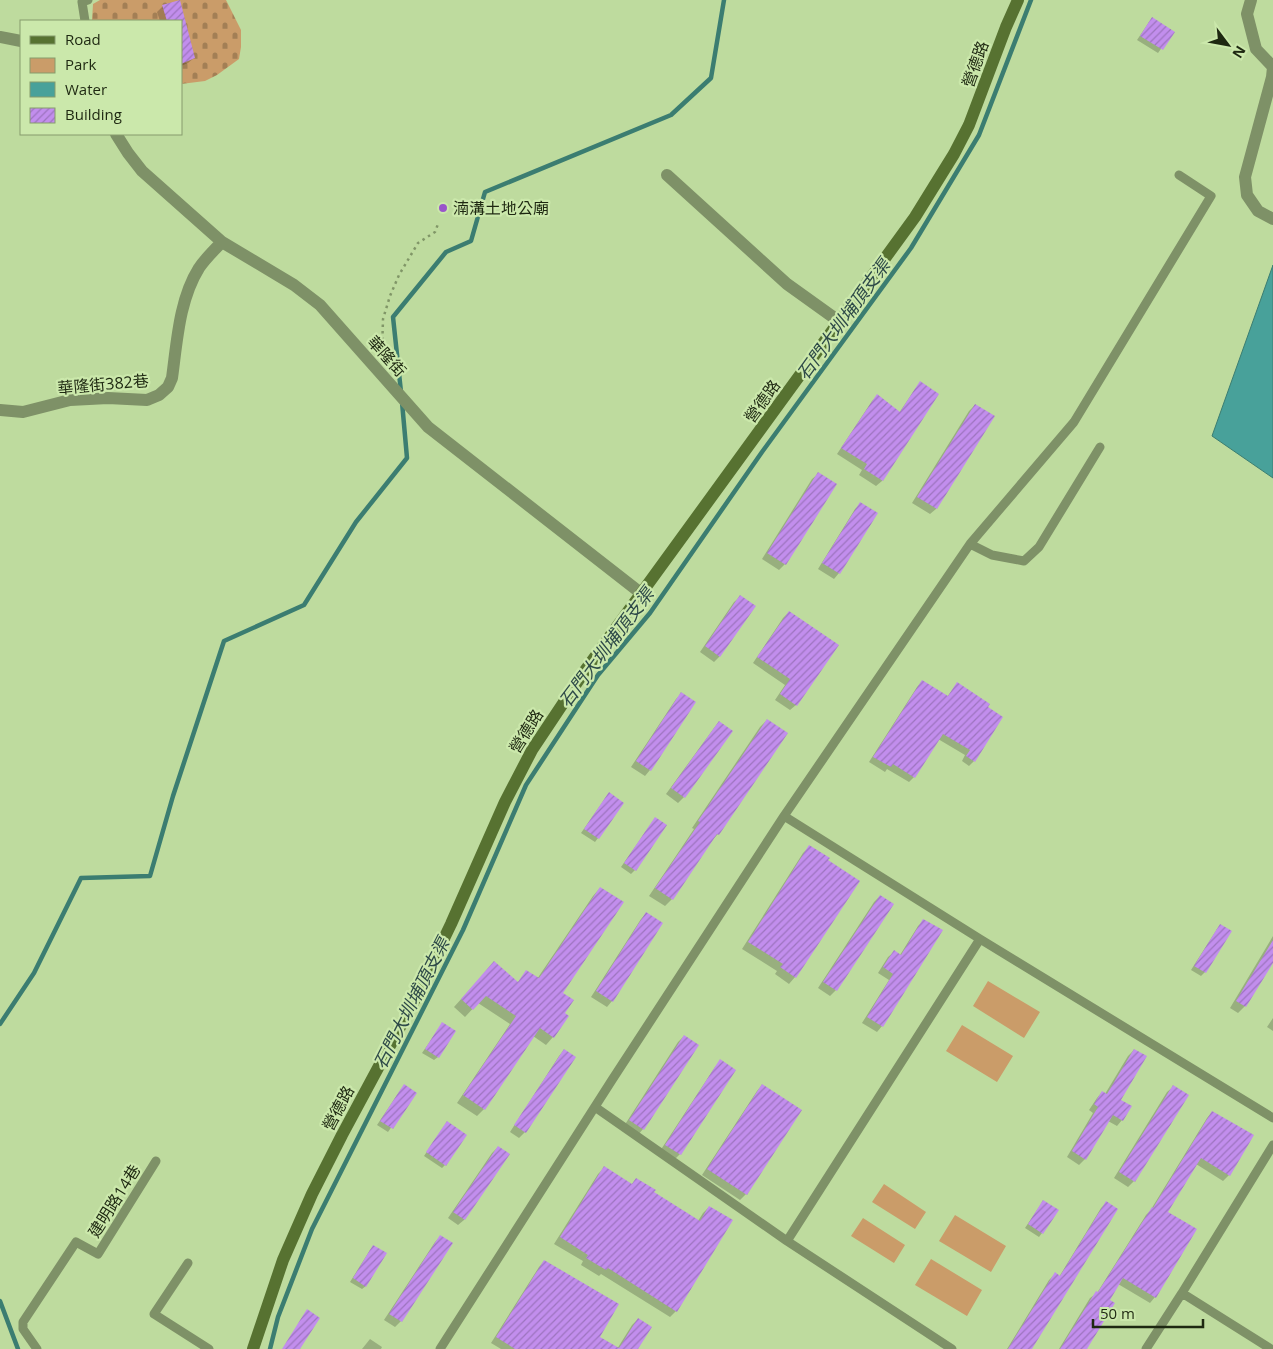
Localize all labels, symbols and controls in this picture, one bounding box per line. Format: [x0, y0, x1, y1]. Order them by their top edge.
legend [20, 20, 182, 135]
north arrow [1203, 20, 1253, 70]
text: Road [65, 29, 101, 49]
street label: 營德路 [956, 38, 994, 90]
text: N [1228, 42, 1251, 62]
text: Park [65, 54, 96, 74]
text: Water [65, 79, 107, 99]
text: Building [65, 104, 122, 124]
place label: 湳溝土地公廟 [453, 197, 549, 219]
marker: 湳溝土地公廟 [437, 202, 449, 214]
water label: 石門大圳埔頂支渠 [791, 251, 897, 384]
street label: 華隆街 [363, 331, 411, 381]
street label: 華隆街382巷 [56, 369, 150, 399]
street label: 營德路 [739, 375, 785, 427]
water label: 石門大圳埔頂支渠 [553, 580, 661, 712]
street label: 營德路 [504, 705, 548, 757]
water label: 石門大圳埔頂支渠 [368, 931, 456, 1073]
street label: 營德路 [317, 1082, 359, 1134]
street label: 建明路14巷 [83, 1160, 145, 1242]
scale bar [1093, 1296, 1203, 1328]
text: 50 m [1100, 1303, 1135, 1323]

